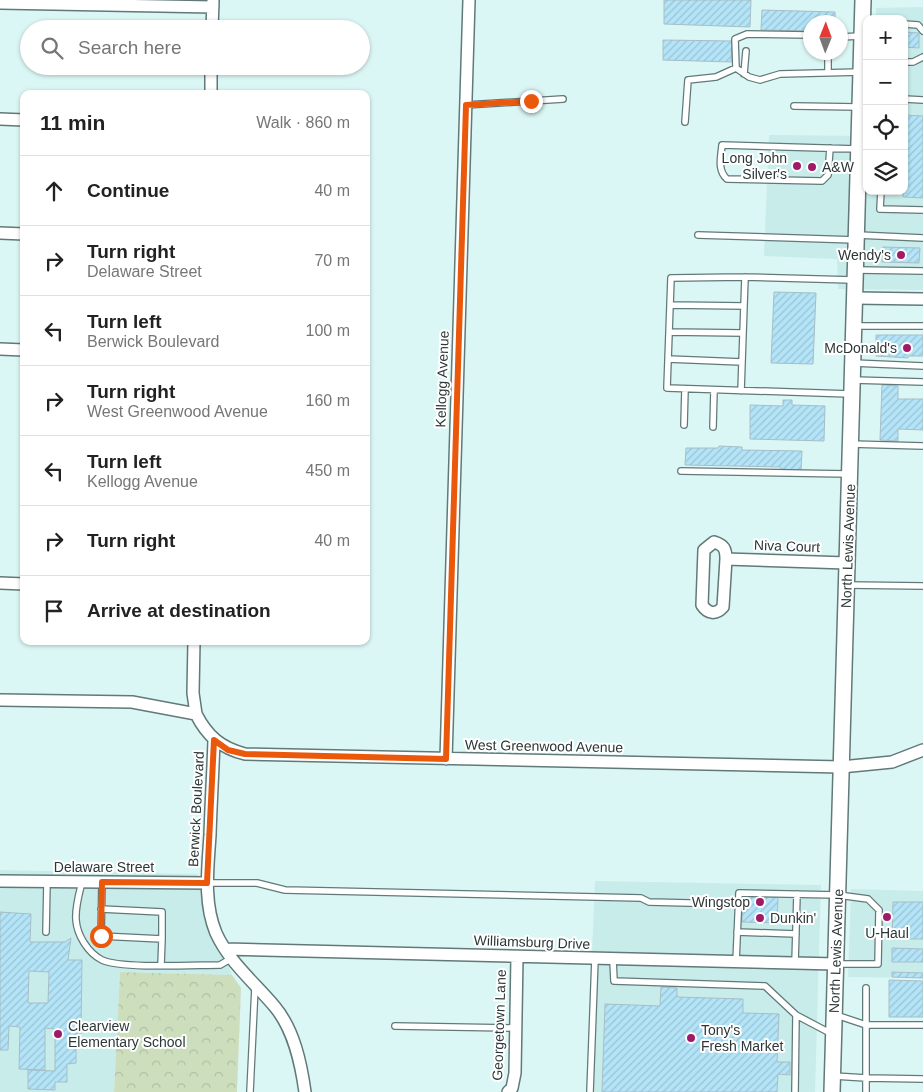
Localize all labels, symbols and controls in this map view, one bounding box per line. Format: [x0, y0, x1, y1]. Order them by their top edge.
north arrow [803, 15, 848, 60]
map controls [863, 15, 908, 195]
button: + [863, 15, 908, 60]
search box [20, 20, 370, 75]
icon: search [38, 34, 66, 62]
text: Search here [78, 37, 182, 58]
button: − [863, 60, 908, 105]
route end [520, 90, 543, 113]
button: locate [863, 105, 908, 150]
text: 11 min [40, 111, 105, 134]
text: Walk · 860 m [256, 114, 350, 131]
place label: Long John Silver's [722, 150, 787, 182]
button: layers [863, 150, 908, 195]
place label: A&W [822, 159, 855, 175]
marker: Long John Silver's [791, 160, 803, 172]
marker: A&W [806, 161, 818, 173]
icon: ahead [40, 177, 68, 205]
text: Continue [87, 180, 169, 201]
text: 40 m [314, 182, 350, 199]
text: Turn right [87, 241, 175, 262]
icon: right [40, 247, 68, 275]
place label: Wendy's [838, 247, 891, 263]
marker: Wendy's [895, 249, 907, 261]
text: 70 m [314, 252, 350, 269]
text: Delaware Street [87, 263, 202, 280]
text: Turn left [87, 311, 162, 332]
icon: left [40, 317, 68, 345]
text: 100 m [306, 322, 350, 339]
street label: Kellogg Avenue [432, 330, 452, 428]
text: Berwick Boulevard [87, 333, 220, 350]
place label: McDonald's [824, 340, 897, 356]
marker: McDonald's [901, 342, 913, 354]
text: Turn right [87, 381, 175, 402]
icon: right [40, 387, 68, 415]
text: 160 m [306, 392, 350, 409]
text: West Greenwood Avenue [87, 403, 268, 420]
text: Turn left [87, 451, 162, 472]
icon: left [40, 457, 68, 485]
text: 450 m [306, 462, 350, 479]
text: Kellogg Avenue [87, 473, 198, 490]
street label: North Lewis Avenue [838, 483, 858, 608]
icon: right [40, 527, 68, 555]
text: Turn right [87, 530, 175, 551]
text: 40 m [314, 532, 350, 549]
street label: Niva Court [754, 537, 820, 555]
icon: arrive [40, 597, 68, 625]
text: Arrive at destination [87, 600, 271, 621]
street label: West Greenwood Avenue [465, 737, 623, 755]
street label: Berwick Boulevard [185, 751, 207, 867]
street label: Delaware Street [54, 859, 154, 875]
street label: North Lewis Avenue [826, 888, 846, 1013]
place label: Wingstop [692, 894, 750, 910]
marker: Wingstop [754, 896, 766, 908]
place label: Dunkin' [770, 910, 816, 926]
marker: U-Haul [881, 911, 893, 923]
marker: Dunkin' [754, 912, 766, 924]
route start [90, 925, 113, 948]
place label: U-Haul [865, 925, 909, 941]
street label: Williamsburg Drive [473, 932, 591, 952]
street label: Georgetown Lane [489, 969, 509, 1081]
place label: Clearview Elementary School [68, 1018, 186, 1050]
place label: Tony's Fresh Market [701, 1022, 784, 1054]
marker: Clearview Elementary School [52, 1028, 64, 1040]
marker: Tony's Fresh Market [685, 1032, 697, 1044]

